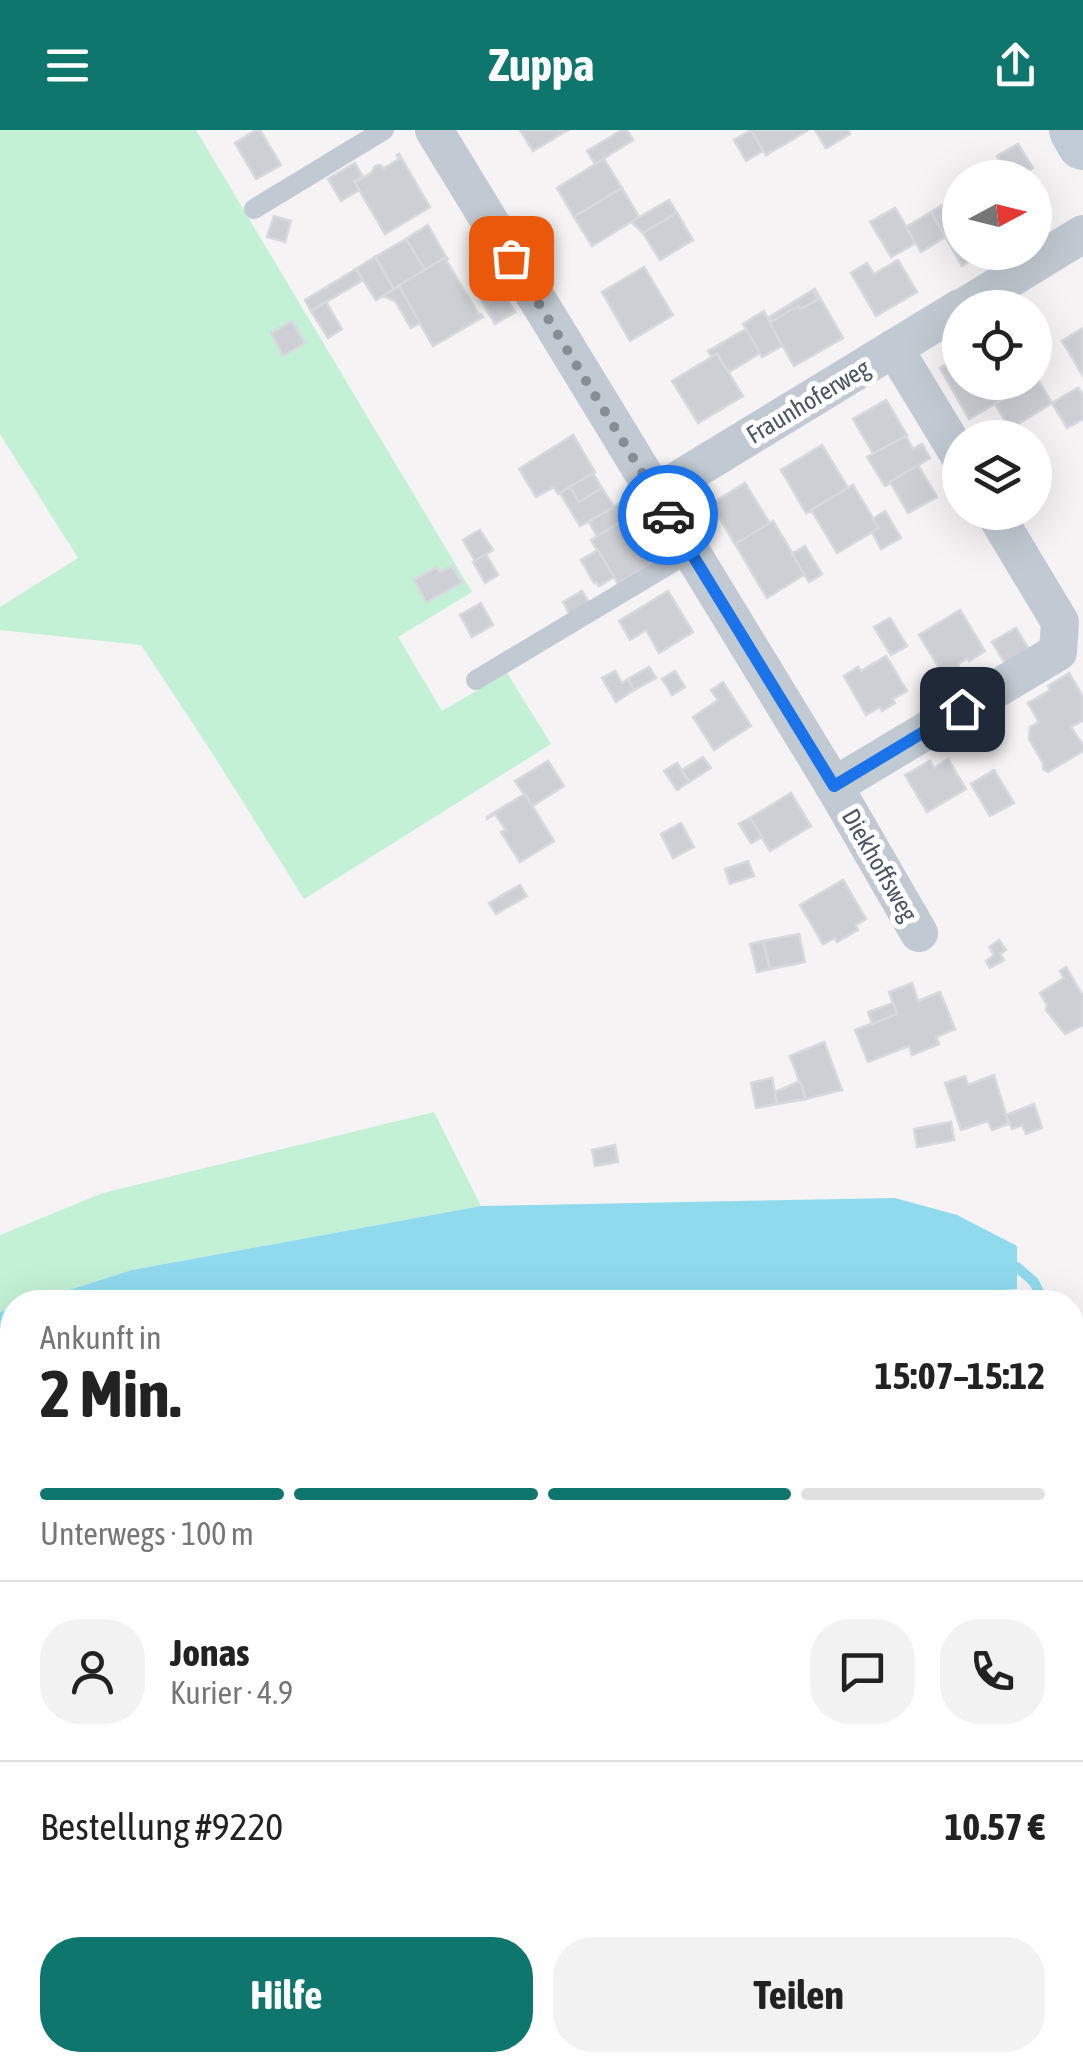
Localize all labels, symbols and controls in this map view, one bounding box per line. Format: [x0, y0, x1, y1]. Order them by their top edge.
icon: menu [40, 38, 95, 93]
icon: share [988, 38, 1043, 93]
text: Zuppa [489, 39, 594, 91]
north arrow [942, 160, 1052, 270]
map controls [942, 160, 1052, 530]
pin [469, 216, 554, 301]
icon: bag [484, 231, 539, 286]
button: locate [942, 290, 1052, 400]
street label: Fraunhoferweg [741, 353, 875, 449]
button: layers [942, 420, 1052, 530]
courier [618, 465, 718, 565]
icon: car [641, 488, 696, 543]
pin [920, 667, 1005, 752]
icon: home [935, 682, 990, 737]
street label: Diekhoffsweg [837, 804, 924, 926]
text: Ankunft in [40, 1319, 162, 1356]
text: 15:07–15:12 [875, 1354, 1045, 1397]
text: 2 Min. [40, 1356, 181, 1431]
text: Unterwegs · 100 m [40, 1515, 254, 1552]
button: person [40, 1619, 145, 1724]
button: chat [810, 1619, 915, 1724]
button: phone [940, 1619, 1045, 1724]
text: Jonas [170, 1631, 250, 1674]
text: Kurier · 4.9 [170, 1674, 293, 1711]
text: Bestellung #9220 [40, 1805, 283, 1848]
text: 10.57 € [944, 1805, 1045, 1848]
button: Hilfe [40, 1937, 533, 2052]
button: Teilen [553, 1937, 1045, 2052]

